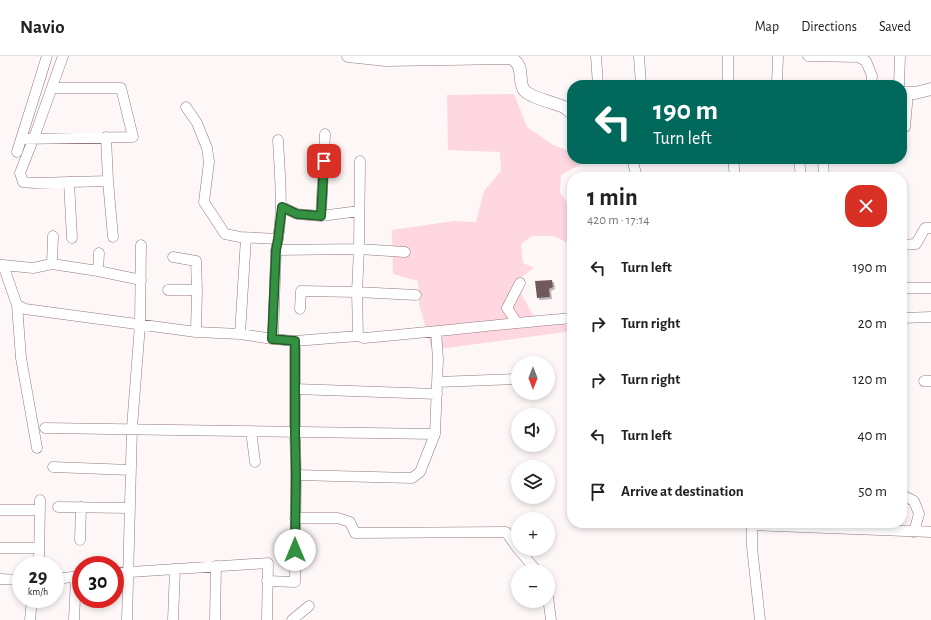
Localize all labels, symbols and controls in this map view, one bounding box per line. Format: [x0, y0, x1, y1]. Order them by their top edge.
text: Navio [20, 18, 65, 37]
text: Map [755, 20, 779, 34]
text: Directions [801, 20, 857, 34]
text: Saved [879, 20, 911, 34]
icon: left [587, 96, 639, 148]
text: 190 m [653, 97, 718, 125]
text: Turn left [653, 130, 712, 148]
pin [307, 144, 341, 178]
icon: arrive [313, 150, 335, 172]
button: close [845, 185, 887, 227]
text: 1 min [587, 186, 638, 210]
text: 420 m · 17:14 [587, 214, 649, 227]
icon: left [587, 257, 609, 279]
text: Turn left [621, 260, 672, 275]
text: 190 m [852, 260, 887, 275]
icon: right [587, 313, 609, 335]
text: Turn right [621, 316, 680, 331]
text: 20 m [858, 316, 887, 331]
north arrow [511, 356, 555, 400]
map controls [511, 356, 555, 608]
icon: right [587, 369, 609, 391]
text: Turn right [621, 372, 680, 387]
text: 120 m [853, 372, 887, 387]
button: sound [511, 408, 555, 452]
icon: left [587, 425, 609, 447]
text: Turn left [621, 428, 672, 443]
text: 40 m [857, 428, 887, 443]
button: layers [511, 460, 555, 504]
icon: arrive [587, 481, 609, 503]
text: Arrive at destination [621, 484, 744, 499]
text: 50 m [858, 484, 887, 499]
button: + [511, 512, 555, 556]
position arrow [274, 529, 316, 571]
speed limit sign: 30 [72, 556, 124, 608]
button: − [511, 564, 555, 608]
text: 29 [28, 567, 48, 587]
text: km/h [28, 587, 48, 597]

